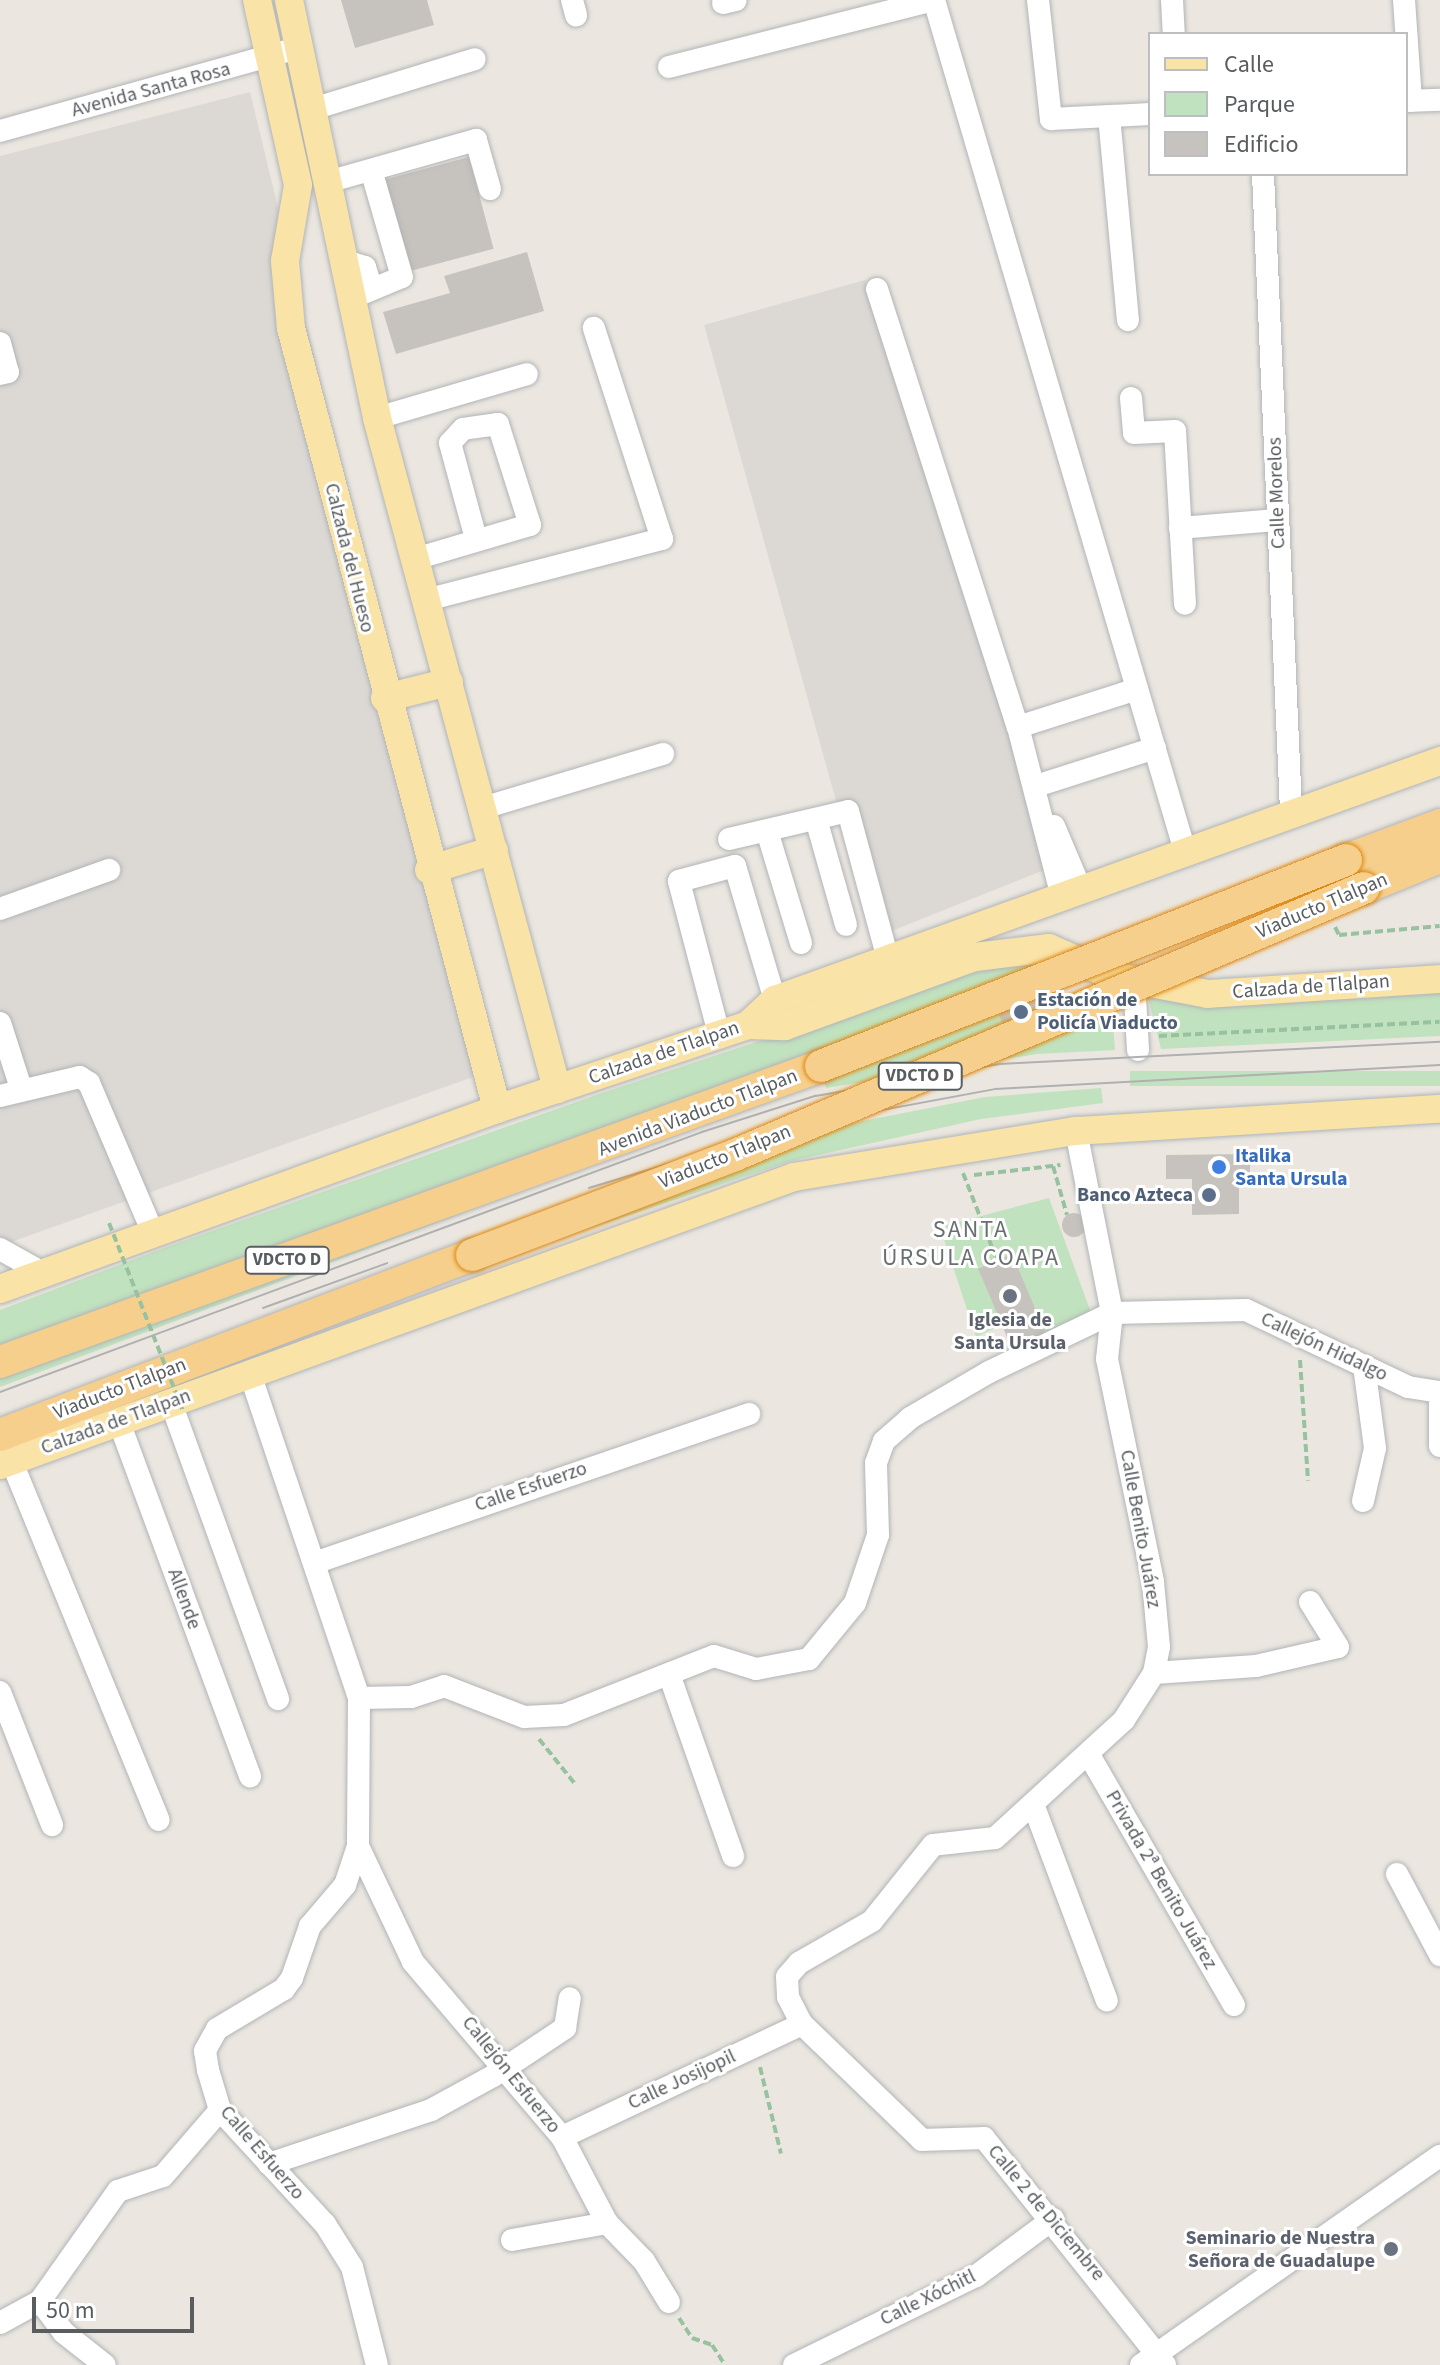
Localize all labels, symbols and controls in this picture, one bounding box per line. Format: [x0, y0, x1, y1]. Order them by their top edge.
legend [1148, 32, 1408, 176]
text: Calle [1224, 47, 1274, 82]
street label: Avenida Santa Rosa [69, 57, 233, 123]
text: Parque [1224, 87, 1295, 122]
text: Edificio [1224, 127, 1298, 162]
street label: Calle Morelos [1263, 437, 1291, 549]
street label: Calzada del Hueso [319, 481, 379, 635]
street label: Viaducto Tlalpan [1253, 868, 1391, 944]
street label: Calzada de Tlalpan [1231, 970, 1391, 1004]
place label: Estación de Policía Viaducto [1037, 988, 1178, 1035]
marker: Estación de Policía Viaducto [1012, 1003, 1030, 1021]
street label: Calzada de Tlalpan [586, 1016, 742, 1090]
road number: VDCTO D [876, 1062, 964, 1090]
street label: Avenida Viaducto Tlalpan [595, 1064, 801, 1162]
street label: Viaducto Tlalpan [655, 1120, 795, 1194]
place label: Italika Santa Ursula [1235, 1144, 1347, 1191]
marker: Italika Santa Ursula [1210, 1158, 1228, 1176]
place label: Banco Azteca [1077, 1183, 1193, 1207]
marker: Banco Azteca [1200, 1186, 1218, 1204]
district label: SANTA ÚRSULA COAPA [882, 1216, 1060, 1272]
road number: VDCTO D [243, 1246, 331, 1274]
marker: Iglesia de Santa Ursula [1001, 1287, 1019, 1305]
street label: Callejón Hidalgo [1257, 1307, 1391, 1387]
place label: Iglesia de Santa Ursula [954, 1308, 1066, 1355]
street label: Viaducto Tlalpan [50, 1353, 190, 1425]
street label: Calzada de Tlalpan [38, 1384, 194, 1460]
street label: Calle Benito Juárez [1114, 1448, 1166, 1610]
street label: Calle Esfuerzo [472, 1457, 590, 1517]
street label: Allende [162, 1565, 206, 1633]
street label: Privada 2ª Benito Juárez [1100, 1786, 1222, 1974]
street label: Callejón Esfuerzo [456, 2012, 566, 2138]
street label: Calle Josijopil [624, 2045, 740, 2115]
street label: Calle Esfuerzo [215, 2101, 309, 2205]
street label: Calle 2 de Diciembre [982, 2140, 1110, 2286]
place label: Seminario de Nuestra Señora de Guadalupe [1185, 2226, 1375, 2273]
marker: Seminario de Nuestra Señora de Guadalupe [1382, 2240, 1400, 2258]
street label: Calle Xóchitl [876, 2265, 980, 2331]
scale bar [36, 2281, 198, 2331]
text: 50 m [46, 2293, 95, 2328]

